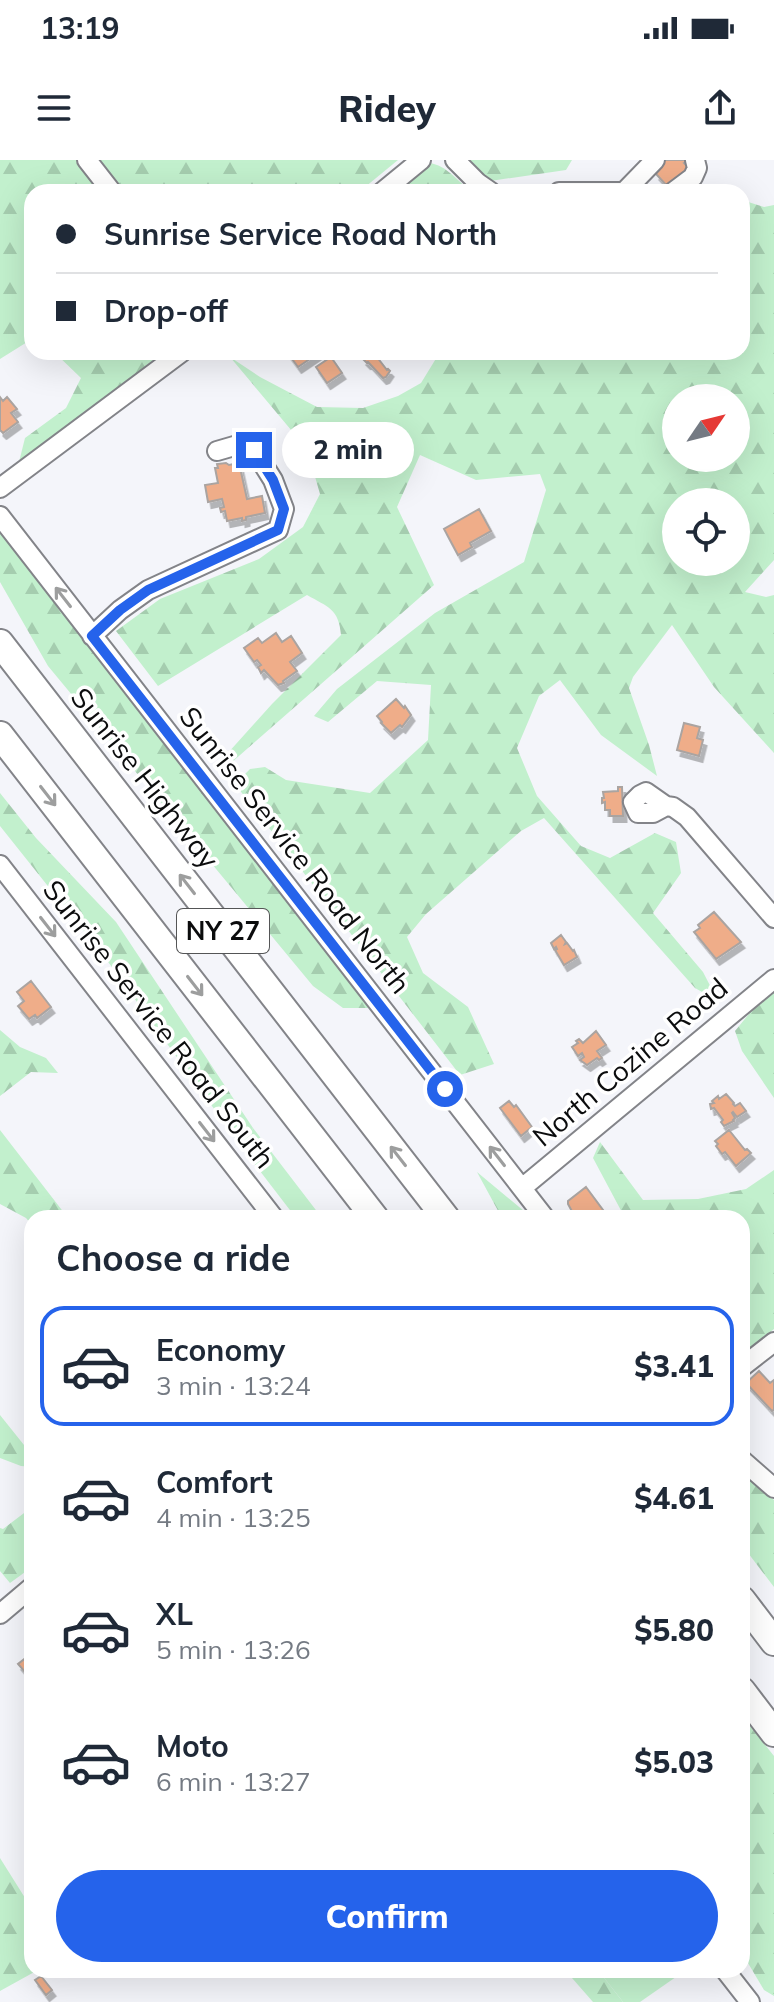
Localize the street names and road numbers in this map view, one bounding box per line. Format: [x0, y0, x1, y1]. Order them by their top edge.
street label: Sunrise Highway [64, 680, 227, 875]
street label: Sunrise Service Road North [172, 699, 418, 1000]
street label: Sunrise Service Road South [36, 873, 283, 1175]
road number: NY 27 [177, 909, 269, 953]
street label: North Cozine Road [525, 970, 734, 1153]

